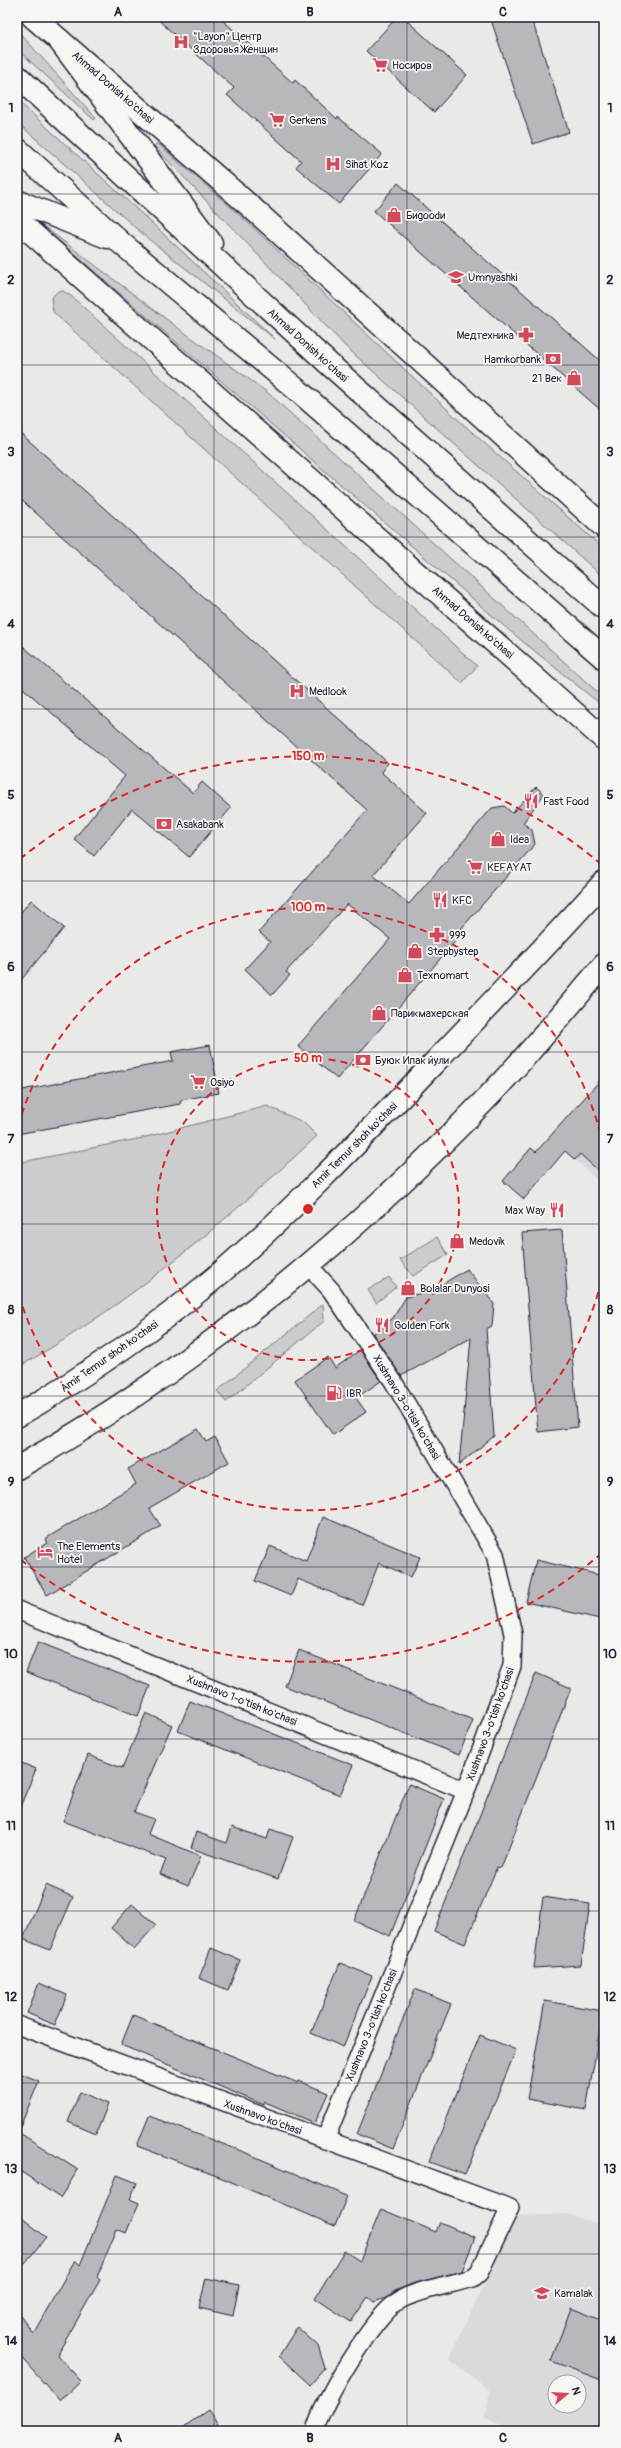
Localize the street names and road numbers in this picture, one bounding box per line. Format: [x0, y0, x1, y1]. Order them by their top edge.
street label: Ahmad Donish ko'chasi [69, 48, 156, 126]
street label: Ahmad Donish ko'chasi [265, 306, 351, 385]
street label: Ahmad Donish ko'chasi [429, 583, 516, 661]
street label: Amir Temur shoh ko'chasi [309, 1100, 400, 1191]
street label: Amir Temur shoh ko'chasi [58, 1318, 161, 1395]
street label: Xushnavo 3-o'tish ko'chasi [370, 1353, 443, 1462]
street label: Xushnavo 3-o'tish ko'chasi [464, 1666, 517, 1783]
street label: Xushnavo 1-o'tish ko'chasi [185, 1672, 299, 1729]
street label: Xushnavo 3-o'tish ko'chasi [343, 1967, 400, 2083]
street label: Xushnavo ko'chasi [222, 2097, 304, 2138]

